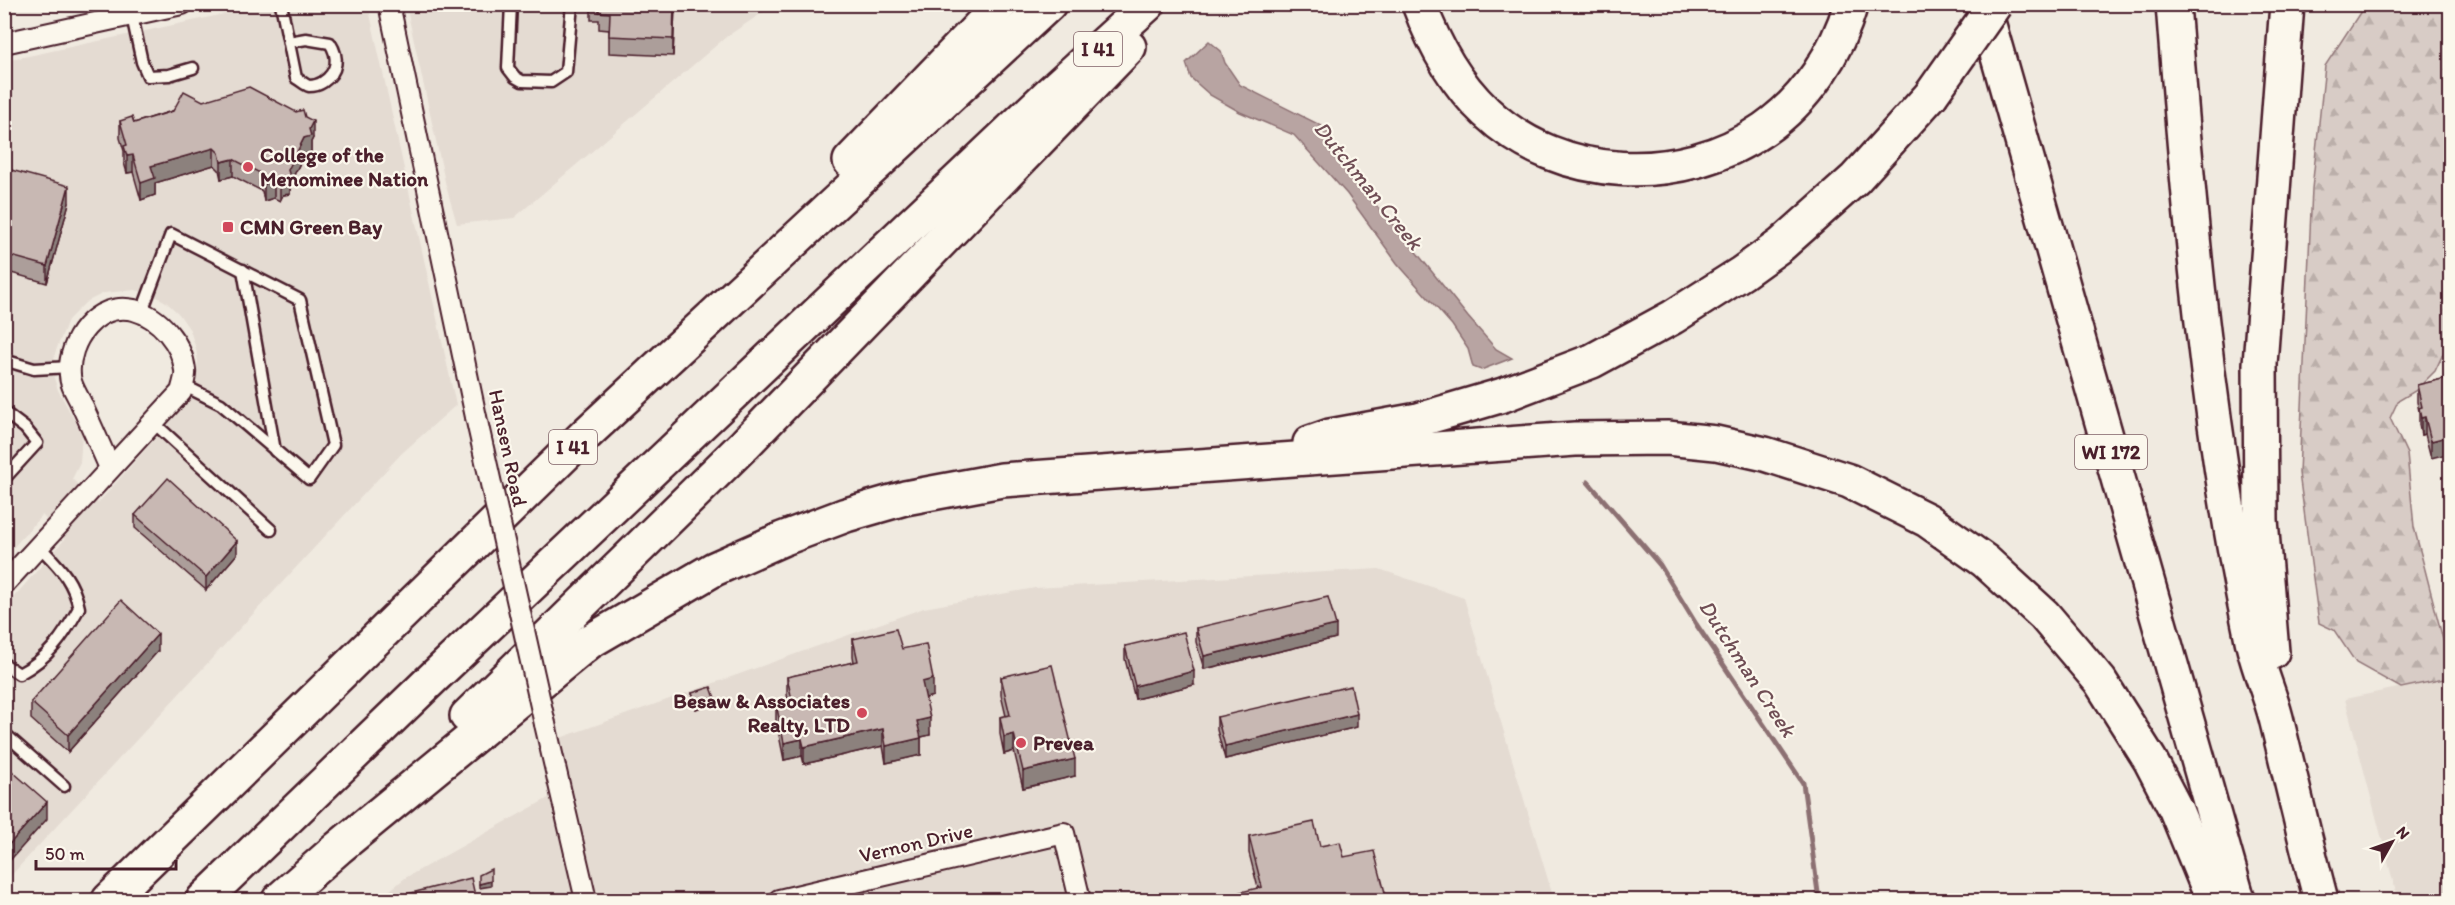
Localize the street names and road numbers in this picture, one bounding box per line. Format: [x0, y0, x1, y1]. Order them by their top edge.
road number: I 41 [1074, 32, 1122, 66]
street label: Hansen Road [484, 387, 533, 509]
road number: I 41 [549, 430, 597, 464]
road number: WI 172 [2075, 435, 2147, 469]
street label: Vernon Drive [857, 817, 975, 868]

